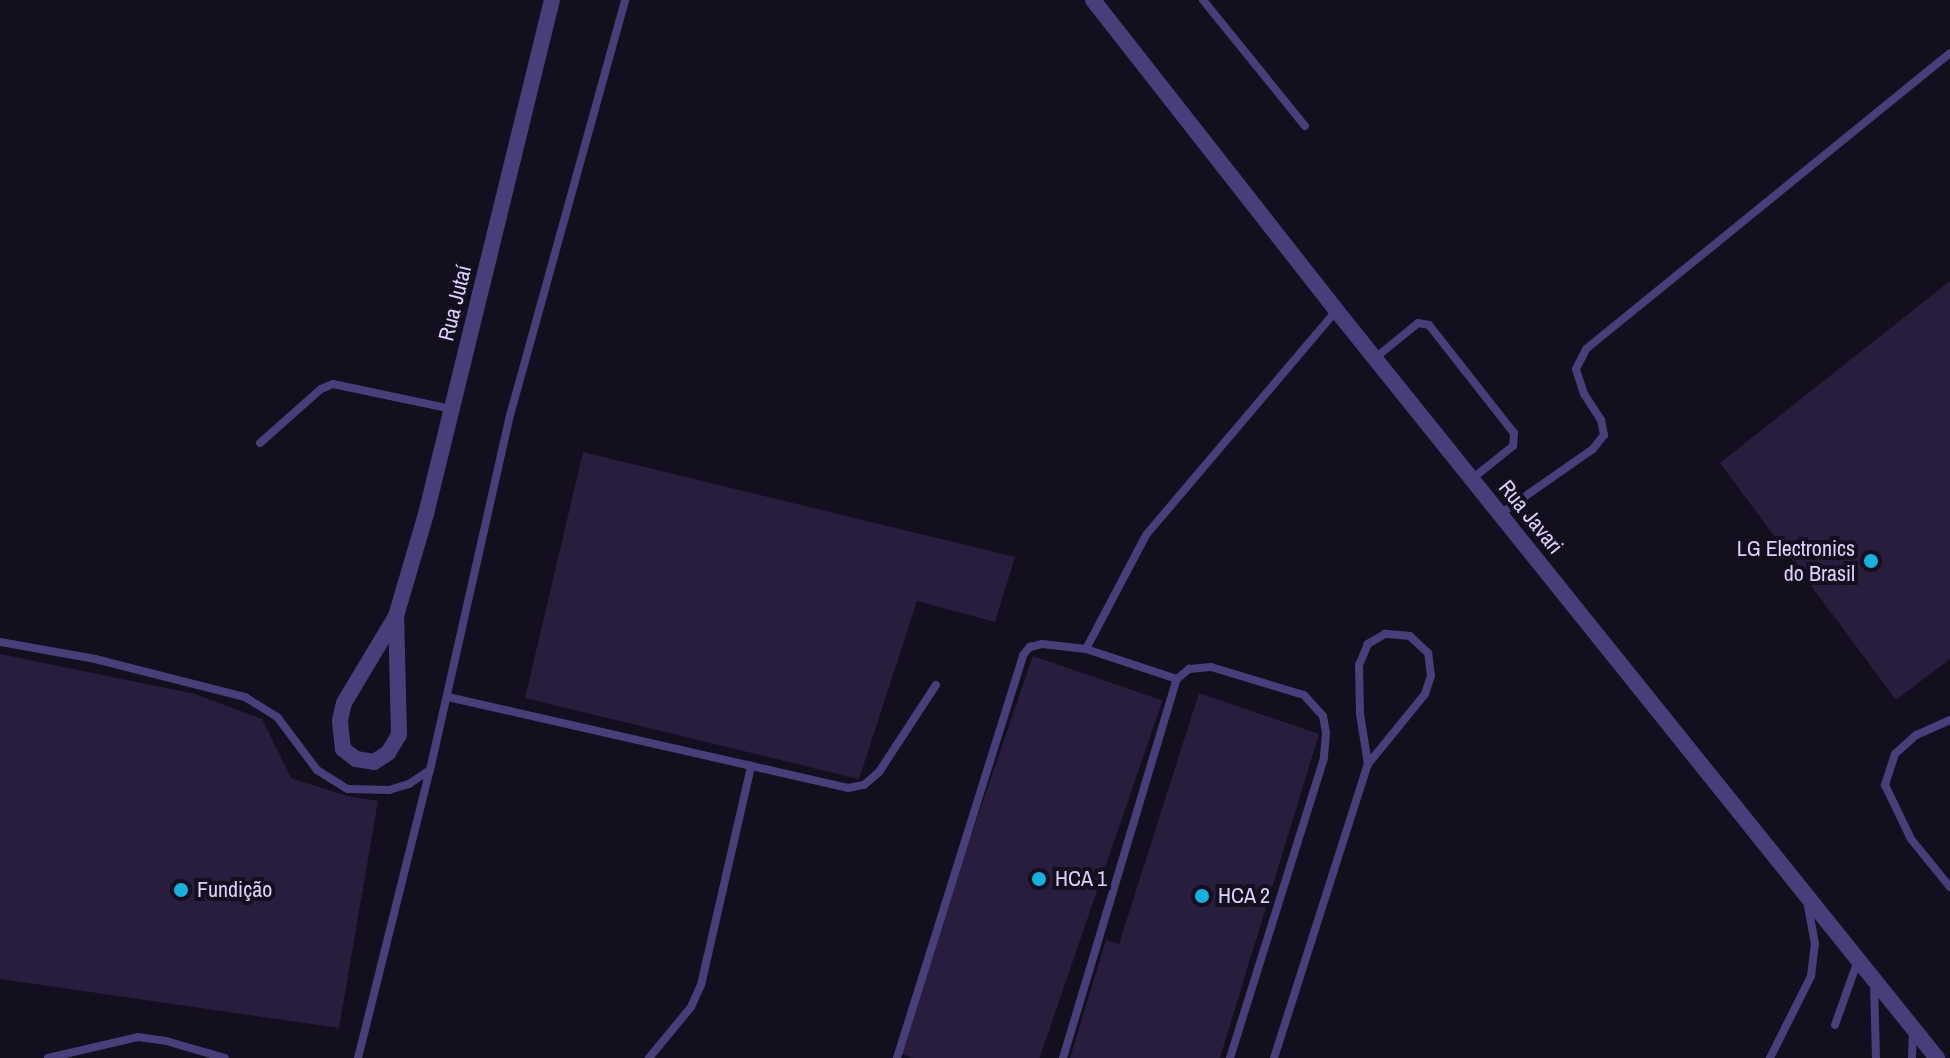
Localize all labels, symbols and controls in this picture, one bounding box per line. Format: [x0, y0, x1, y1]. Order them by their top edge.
street label: Rua Jutaí [433, 262, 477, 344]
street label: Rua Javari [1493, 475, 1569, 559]
place label: LG Electronics do Brasil [1737, 535, 1855, 586]
marker: LG Electronics do Brasil [1862, 552, 1880, 570]
place label: HCA 1 [1055, 866, 1108, 892]
marker: HCA 1 [1030, 870, 1048, 888]
place label: Fundição [197, 877, 272, 903]
marker: Fundição [172, 881, 190, 899]
place label: HCA 2 [1218, 883, 1271, 909]
marker: HCA 2 [1193, 887, 1211, 905]

